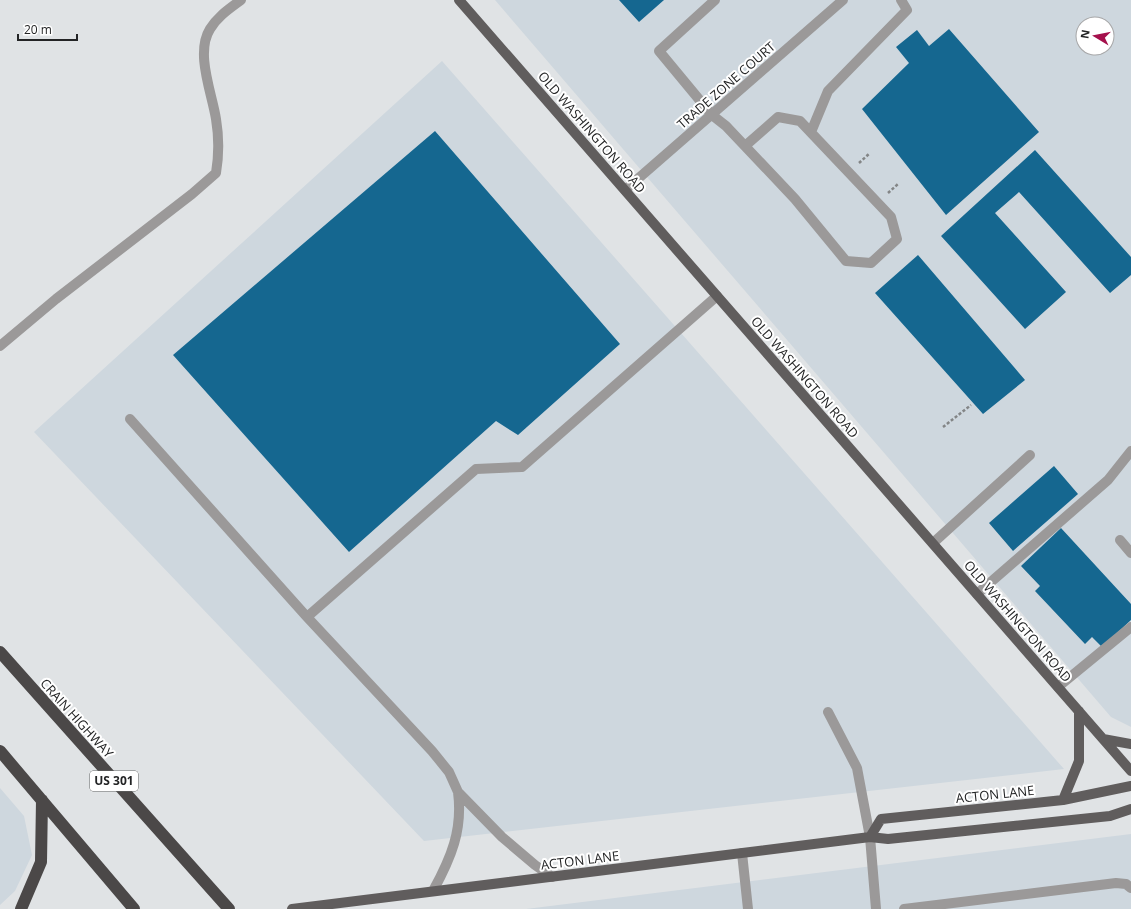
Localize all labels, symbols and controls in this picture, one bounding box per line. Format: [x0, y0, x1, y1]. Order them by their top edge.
scale bar [18, 16, 77, 42]
north arrow [1075, 16, 1115, 56]
text: 20 m [24, 21, 52, 38]
text: N [1076, 28, 1093, 40]
street label: TRADE ZONE COURT [673, 37, 779, 133]
street label: OLD WASHINGTON ROAD [534, 67, 650, 197]
street label: OLD WASHINGTON ROAD [747, 312, 863, 442]
street label: OLD WASHINGTON ROAD [960, 556, 1076, 686]
street label: CRAIN HIGHWAY [37, 674, 118, 762]
road number: US 301 [90, 771, 138, 791]
street label: ACTON LANE [955, 781, 1035, 807]
street label: ACTON LANE [540, 846, 620, 874]

